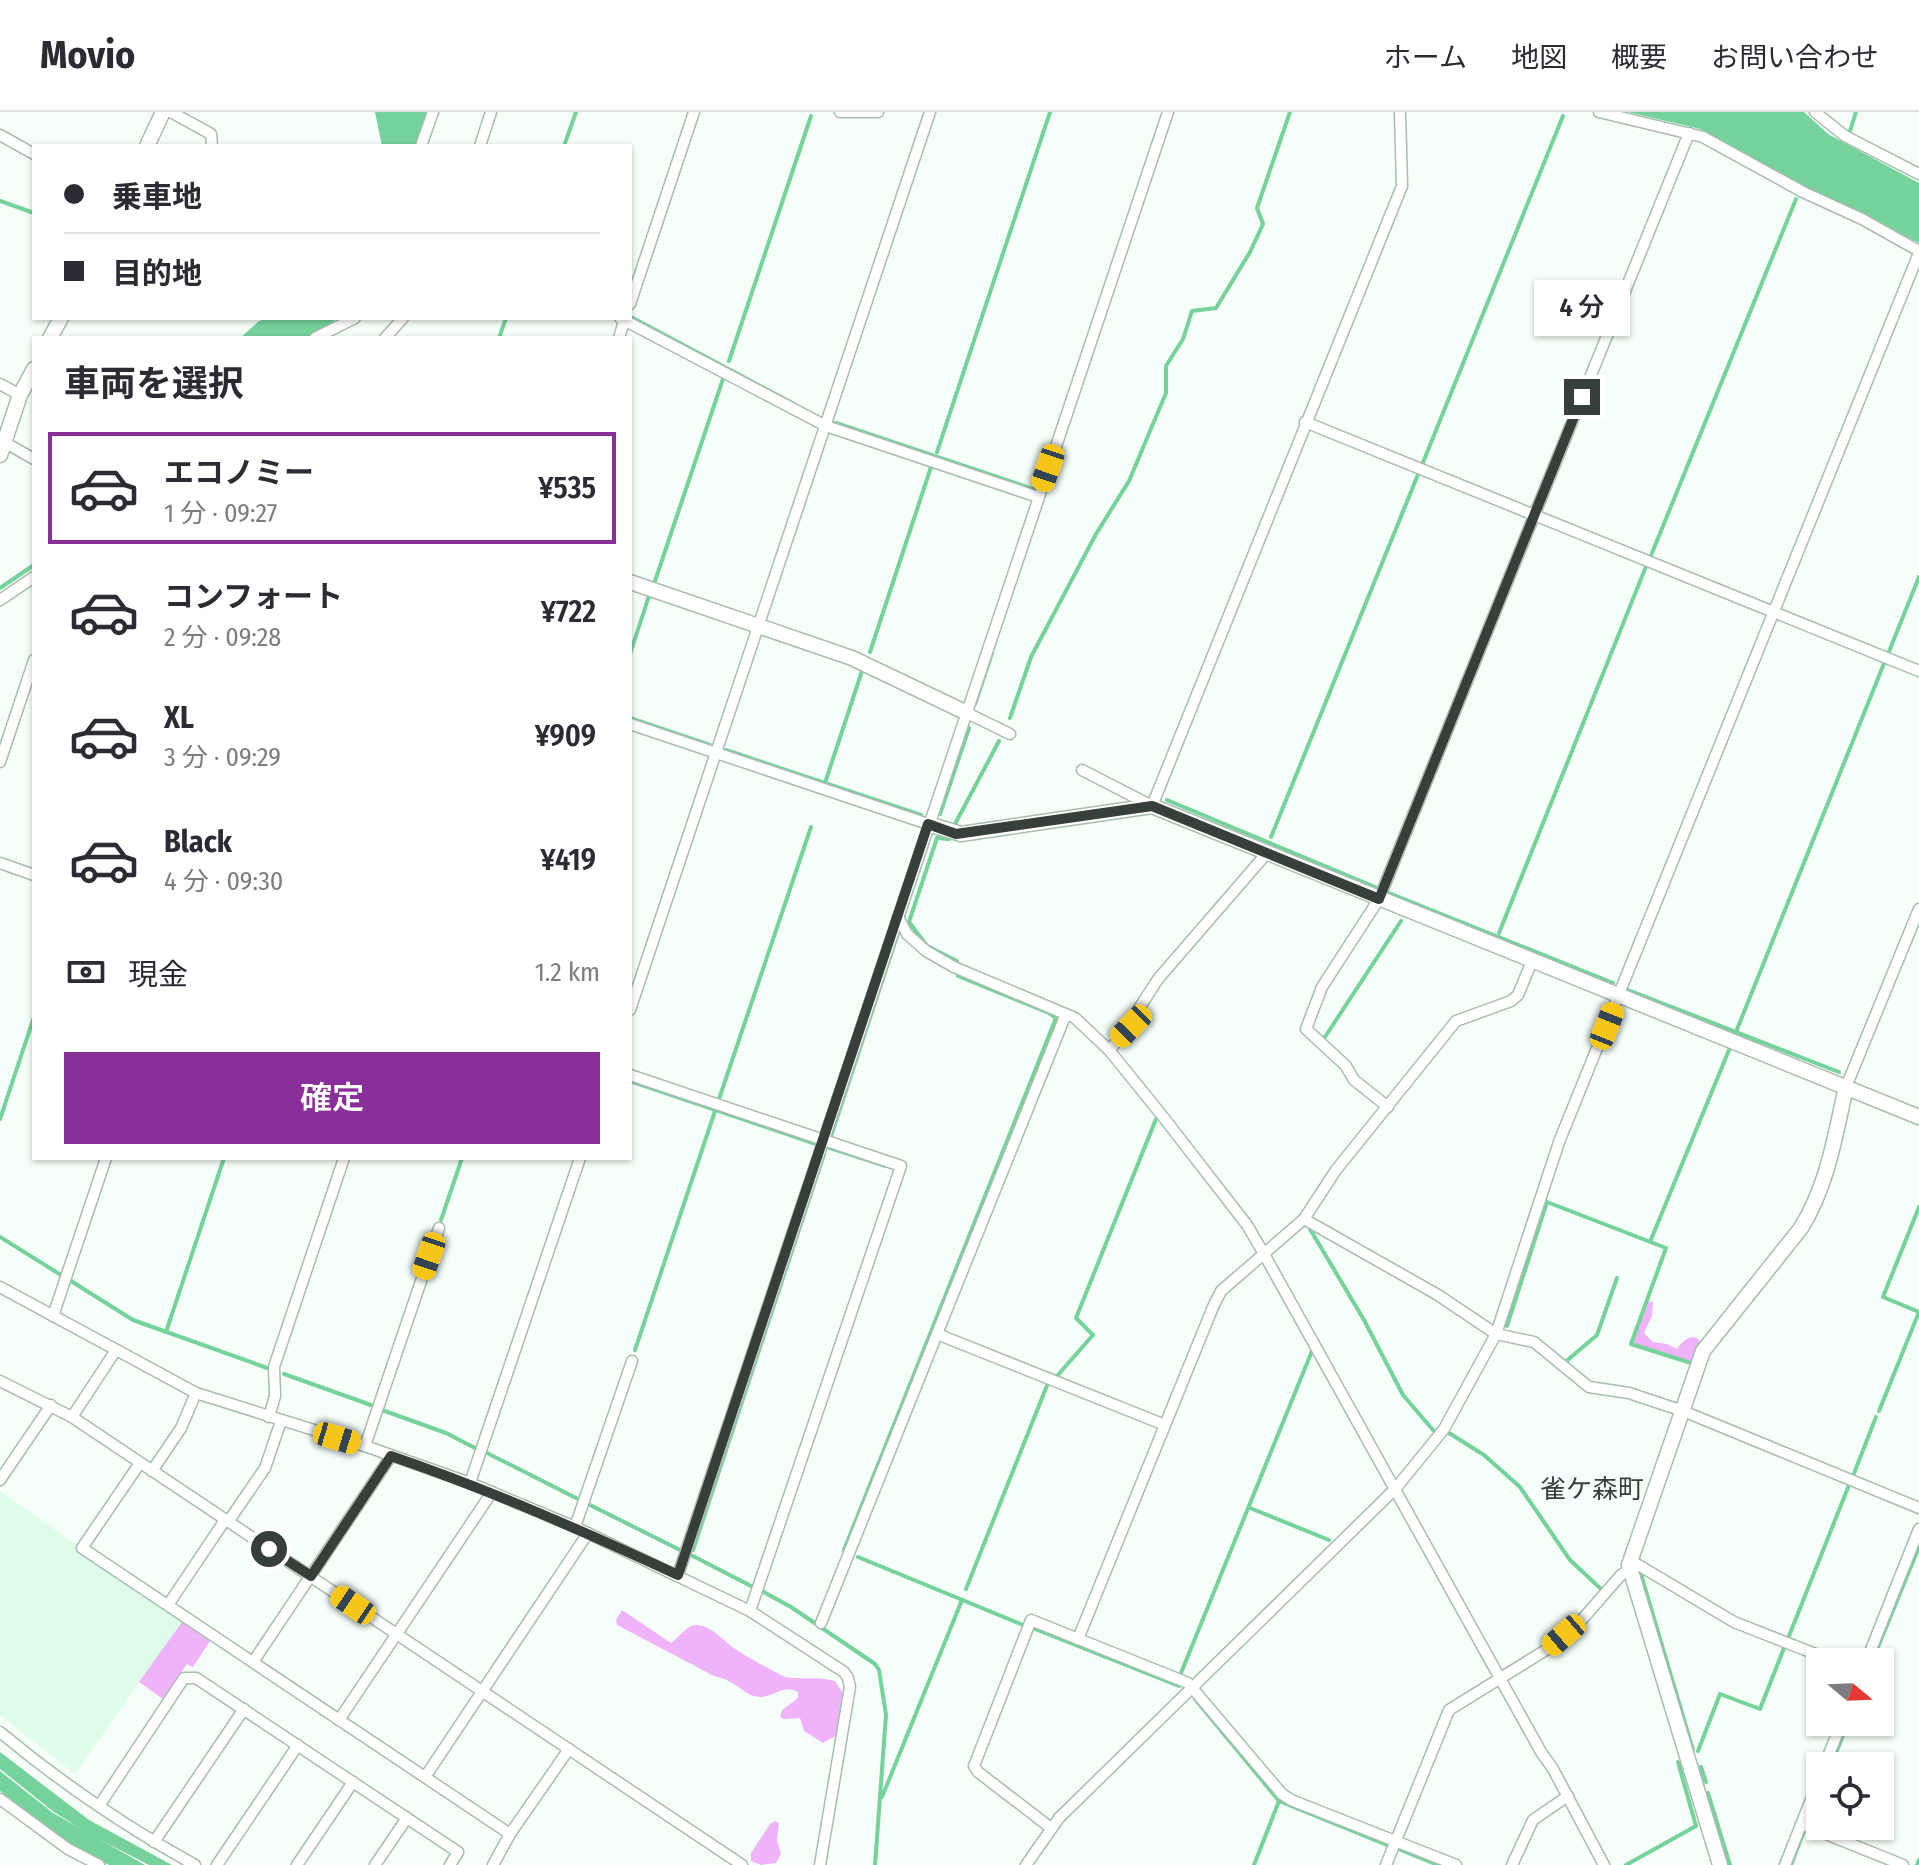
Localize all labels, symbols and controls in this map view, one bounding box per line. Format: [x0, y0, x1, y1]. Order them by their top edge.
text: Movio [40, 32, 135, 78]
text: ホーム [1384, 41, 1467, 74]
text: 地図 [1511, 41, 1567, 74]
text: 概要 [1611, 41, 1667, 74]
text: お問い合わせ [1711, 41, 1879, 74]
text: 乗車地 [112, 179, 202, 215]
text: 目的地 [112, 256, 202, 292]
callout: 4 分 [1534, 281, 1630, 337]
text: 4 分 [1560, 292, 1604, 323]
text: 車両を選択 [64, 362, 244, 406]
route end [1564, 379, 1600, 415]
car [1029, 441, 1067, 495]
icon: car [68, 452, 140, 524]
text: エコノミー [164, 455, 314, 491]
text: ¥535 [538, 470, 596, 506]
text: 1 分 · 09:27 [164, 498, 277, 529]
icon: car [68, 576, 140, 648]
text: コンフォート [164, 579, 343, 615]
text: ¥722 [541, 594, 596, 630]
text: 2 分 · 09:28 [164, 622, 281, 653]
icon: car [68, 700, 140, 772]
text: XL [164, 700, 194, 736]
text: ¥909 [535, 718, 596, 754]
text: 3 分 · 09:29 [164, 742, 281, 773]
icon: car [68, 824, 140, 896]
text: Black [164, 824, 232, 860]
text: ¥419 [540, 842, 596, 878]
text: 4 分 · 09:30 [164, 866, 283, 897]
icon: cash [64, 950, 108, 994]
text: 現金 [128, 957, 188, 993]
text: 1.2 km [535, 957, 600, 988]
car [1587, 999, 1627, 1053]
car [1106, 1000, 1156, 1052]
button: 確定 [64, 1052, 600, 1144]
car [410, 1229, 448, 1283]
car [311, 1420, 363, 1456]
district label: 雀ケ森町 [1540, 1474, 1644, 1505]
route start [251, 1531, 287, 1567]
car [326, 1582, 380, 1628]
car [1538, 1610, 1590, 1660]
north arrow [1806, 1648, 1894, 1736]
map controls [1806, 1648, 1894, 1840]
button: locate [1806, 1752, 1894, 1840]

